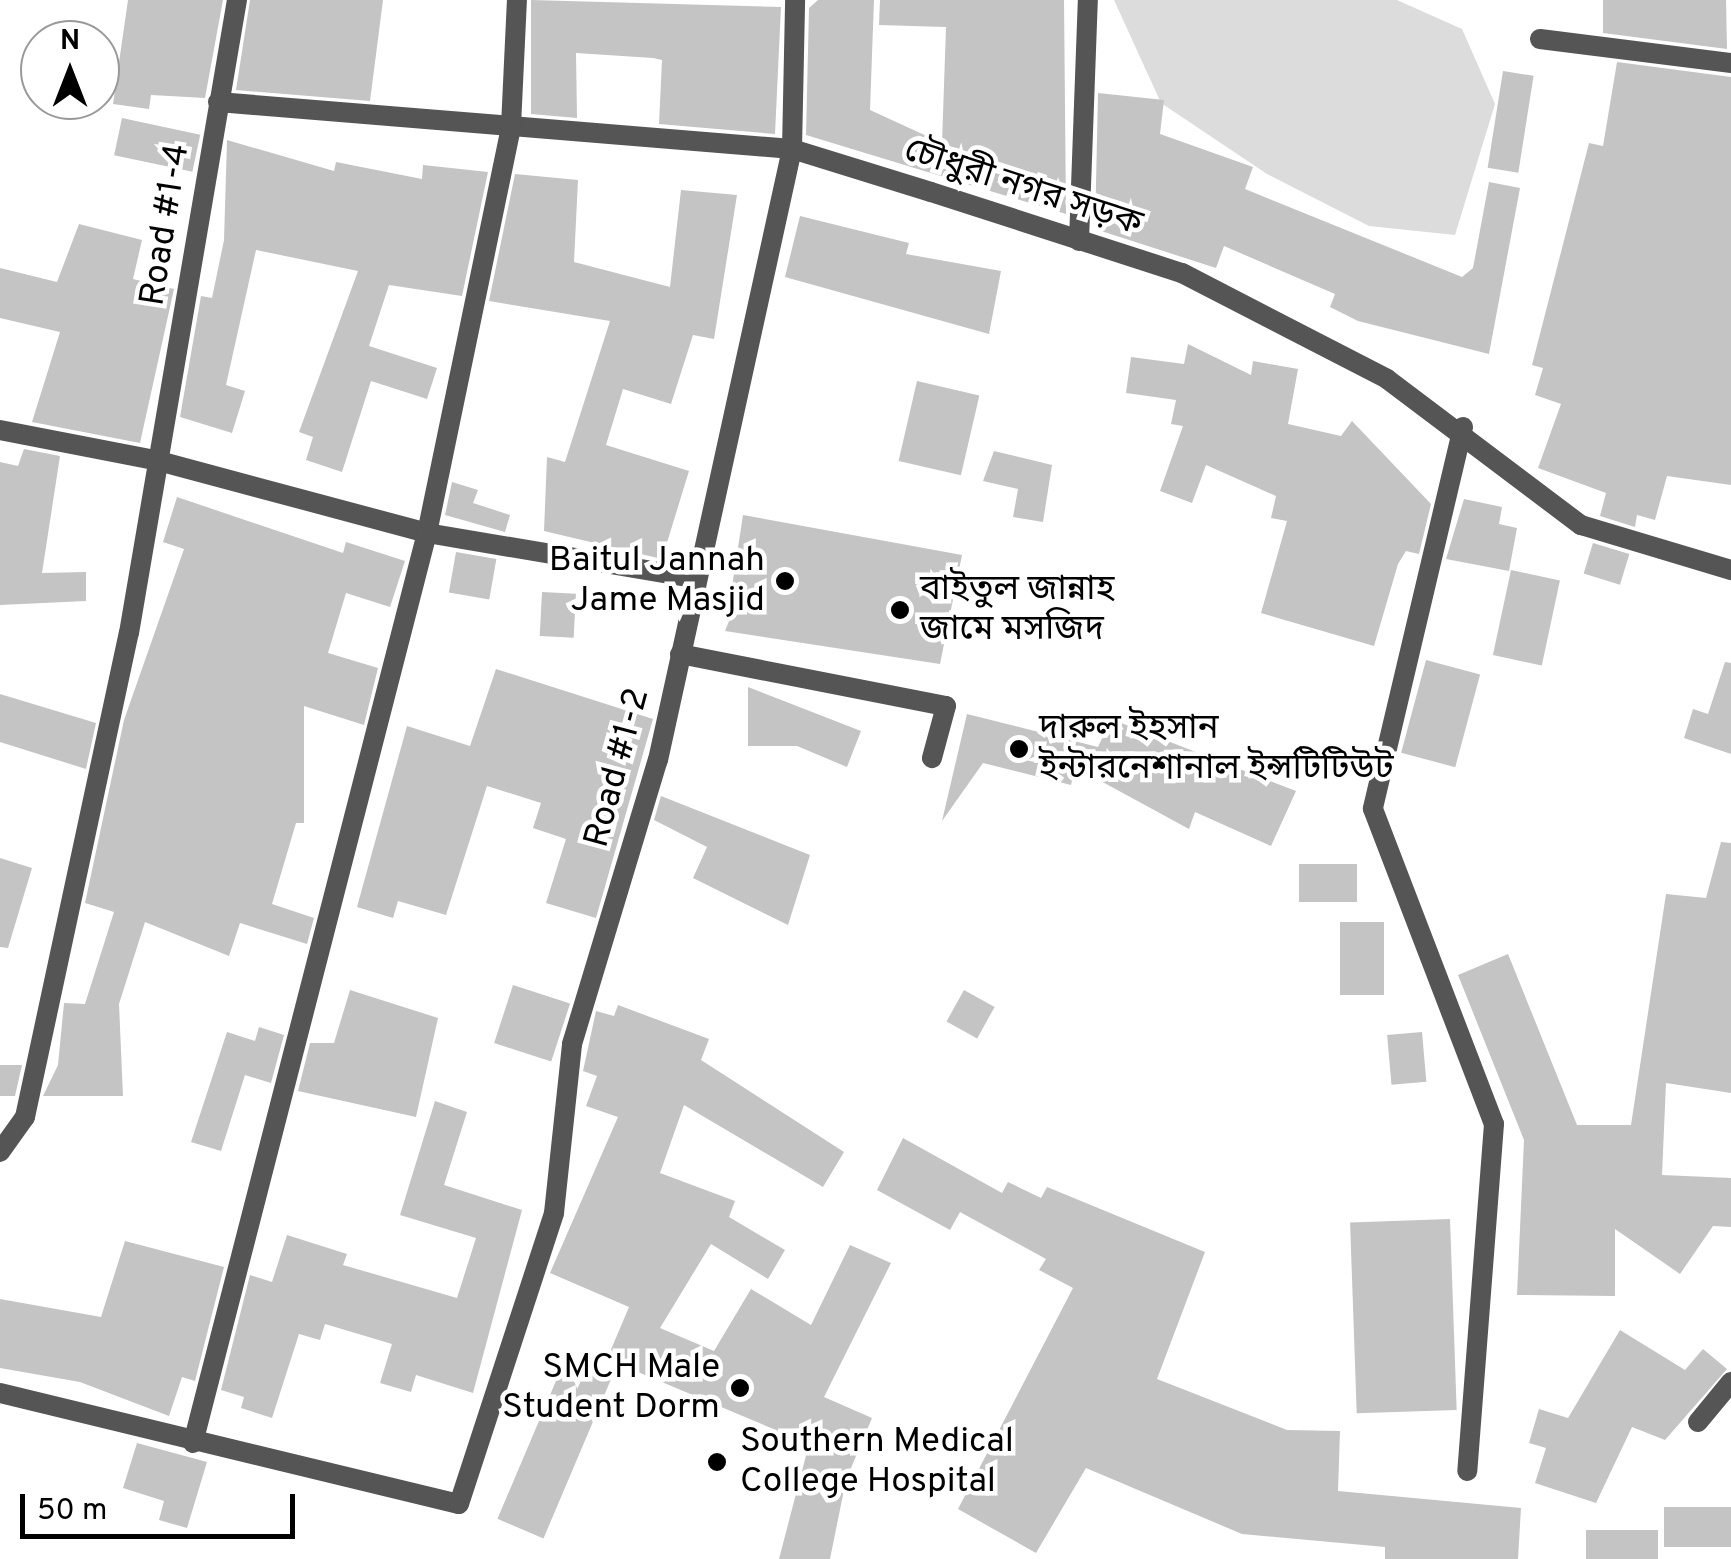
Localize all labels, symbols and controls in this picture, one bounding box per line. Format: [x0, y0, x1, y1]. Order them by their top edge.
north arrow [20, 20, 120, 120]
text: N [60, 24, 80, 60]
street label: চৌধুরী নগর সড়ক [899, 130, 1147, 246]
street label: Road #1-4 [132, 141, 200, 309]
place label: Baitul Jannah Jame Masjid [549, 540, 765, 622]
place label: বাইতুল জান্নাহ জামে মসজিদ [920, 569, 1114, 651]
marker: Baitul Jannah Jame Masjid [774, 570, 796, 592]
marker: বাইতুল জান্নাহ জামে মসজিদ [889, 599, 911, 621]
street label: Road #1-2 [577, 684, 659, 852]
place label: দারুল ইহসান ইন্টারনেশানাল ইন্সটিটিউট [1039, 708, 1394, 790]
marker: দারুল ইহসান ইন্টারনেশানাল ইন্সটিটিউট [1008, 738, 1030, 760]
place label: SMCH Male Student Dorm [502, 1347, 720, 1429]
marker: SMCH Male Student Dorm [729, 1377, 751, 1399]
place label: Southern Medical College Hospital [740, 1421, 1014, 1503]
marker: Southern Medical College Hospital [704, 1449, 730, 1475]
scale bar [25, 1474, 300, 1536]
text: 50 m [37, 1493, 107, 1530]

